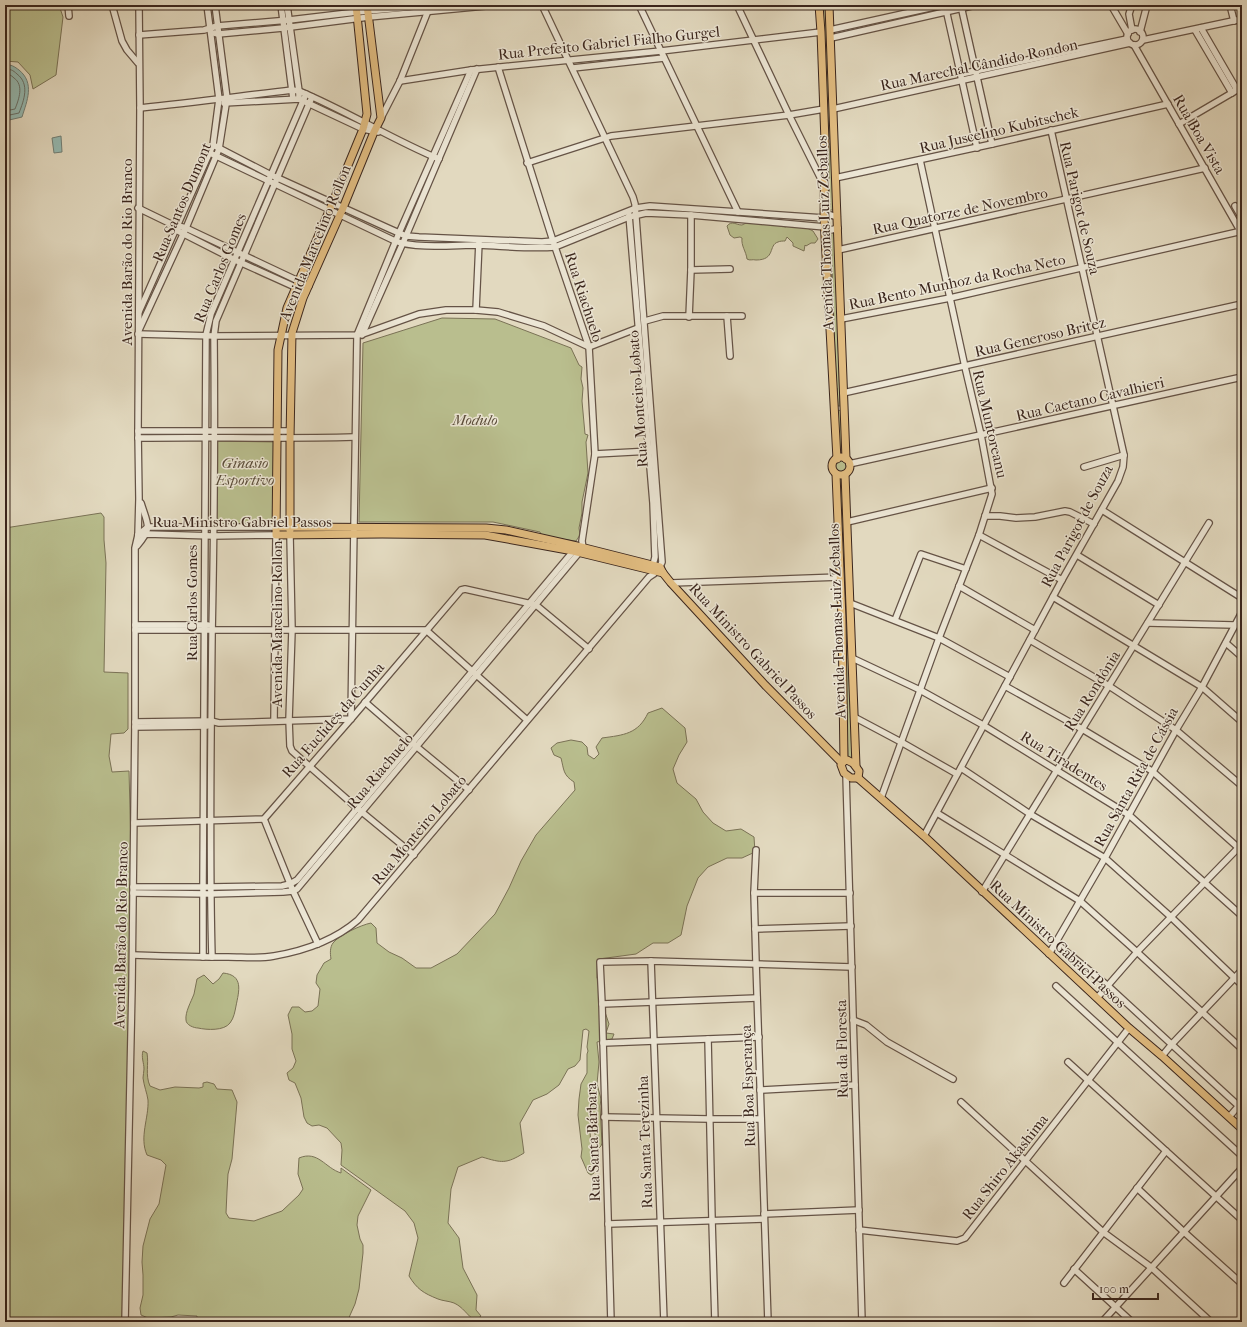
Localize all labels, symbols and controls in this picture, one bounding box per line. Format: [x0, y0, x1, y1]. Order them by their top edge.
street label: Rua Prefeito Gabriel Fialho Gurgel [497, 22, 721, 64]
street label: Rua Marechal Cândido Rondon [879, 35, 1080, 95]
street label: Rua Boa Vista [1169, 91, 1230, 178]
street label: Rua Juscelino Kubitschek [918, 103, 1081, 157]
street label: Avenida Thomas Luiz Zeballos [813, 135, 837, 332]
street label: Rua Santos Dumont [149, 139, 216, 264]
street label: Rua Parigot de Souza [1056, 140, 1104, 277]
street label: Avenida Barão do Rio Branco [118, 158, 136, 347]
street label: Avenida Marcelino Rollon [275, 162, 355, 325]
street label: Rua Quatorze de Novembro [871, 184, 1050, 238]
street label: Rua Carlos Gomes [190, 210, 250, 325]
street label: Rua Riachuelo [561, 250, 607, 345]
street label: Rua Bento Munhoz da Rocha Neto [847, 250, 1067, 314]
street label: Rua Generoso Britez [973, 313, 1107, 361]
street label: Rua Monteiro Lobato [624, 329, 652, 468]
street label: Rua Muntoreanu [969, 368, 1011, 480]
street label: Rua Caetano Cavalhieri [1014, 373, 1166, 425]
park label: Modulo [451, 411, 498, 429]
park label: Ginasio Esportivo [215, 454, 274, 489]
street label: Rua Parigot de Souza [1037, 461, 1117, 590]
street label: Rua Ministro Gabriel Passos [152, 513, 332, 531]
street label: Avenida Thomas Luiz Zeballos [825, 523, 849, 720]
street label: Avenida Marcelino Rollon [268, 540, 286, 708]
street label: Rua Carlos Gomes [183, 544, 201, 661]
street label: Rua Ministro Gabriel Passos [685, 579, 821, 723]
street label: Rua Rondônia [1060, 646, 1125, 735]
street label: Rua Euclides da Cunha [278, 658, 389, 781]
street label: Rua Santa Rita de Cássia [1090, 703, 1182, 850]
street label: Rua Tiradentes [1017, 727, 1111, 795]
street label: Rua Riachuelo [343, 729, 417, 813]
street label: Rua Monteiro Lobato [368, 771, 470, 889]
street label: Avenida Barão do Rio Branco [110, 841, 132, 1030]
street label: Rua Ministro Gabriel Passos [986, 876, 1130, 1012]
street label: Rua da Floresta [832, 998, 852, 1099]
street label: Rua Boa Esperança [737, 1023, 759, 1148]
street label: Rua Santa Terezinha [634, 1074, 656, 1209]
street label: Rua Santa Bárbara [582, 1081, 604, 1202]
street label: Rua Shiro Akashima [958, 1110, 1052, 1223]
scale bar [1093, 1275, 1158, 1301]
text: 100 m [1099, 1282, 1129, 1296]

